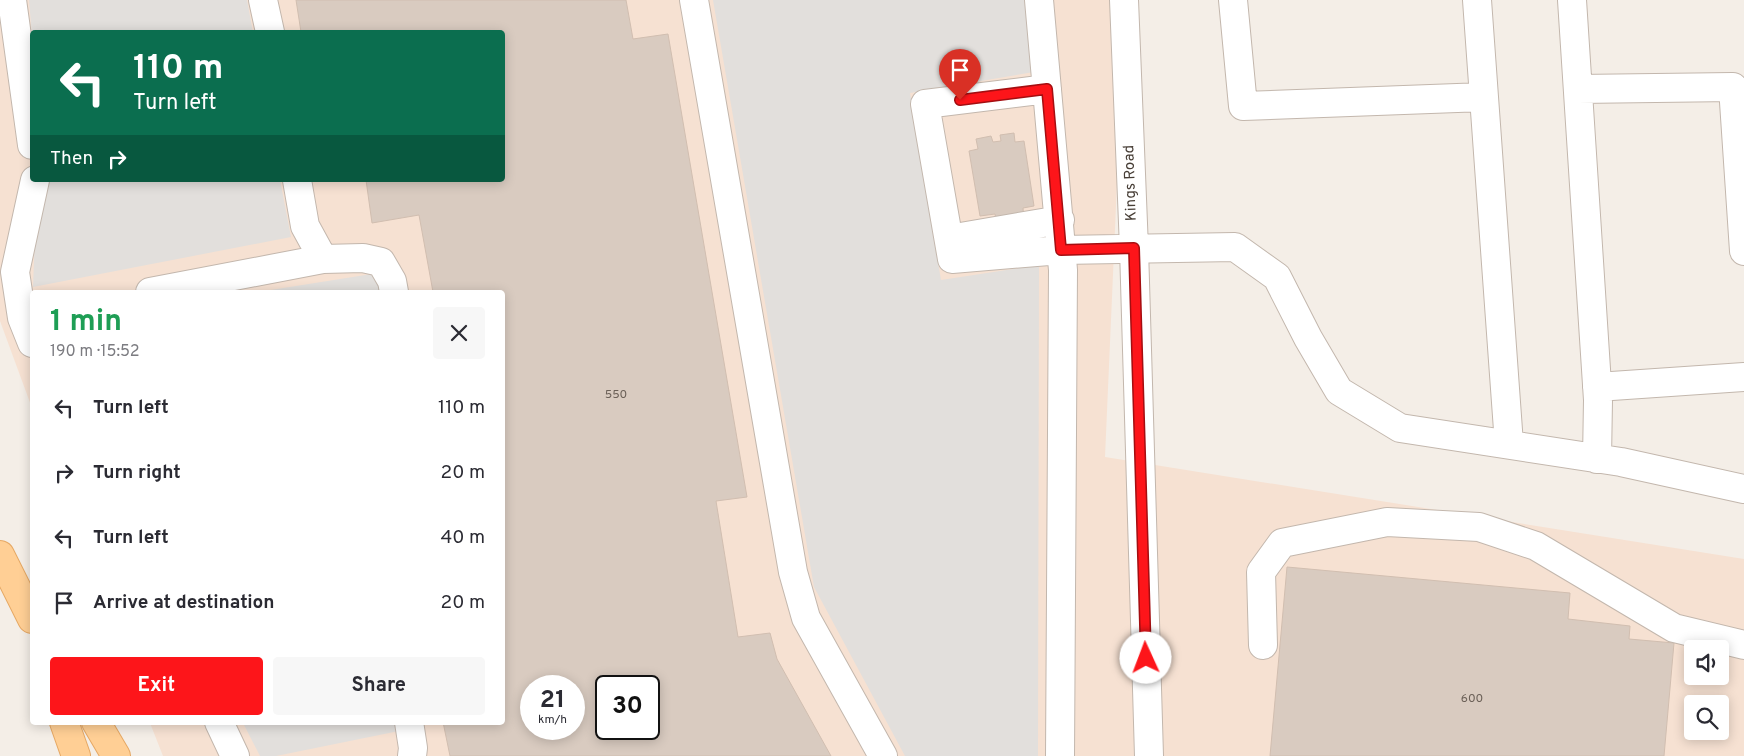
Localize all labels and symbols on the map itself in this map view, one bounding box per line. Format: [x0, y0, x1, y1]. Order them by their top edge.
pin [939, 49, 981, 100]
street label: Kings Road [1120, 145, 1142, 221]
house number: 550 [605, 387, 627, 403]
position arrow [1119, 631, 1171, 683]
speed limit sign: 30 [595, 675, 660, 740]
house number: 600 [1461, 691, 1483, 707]

